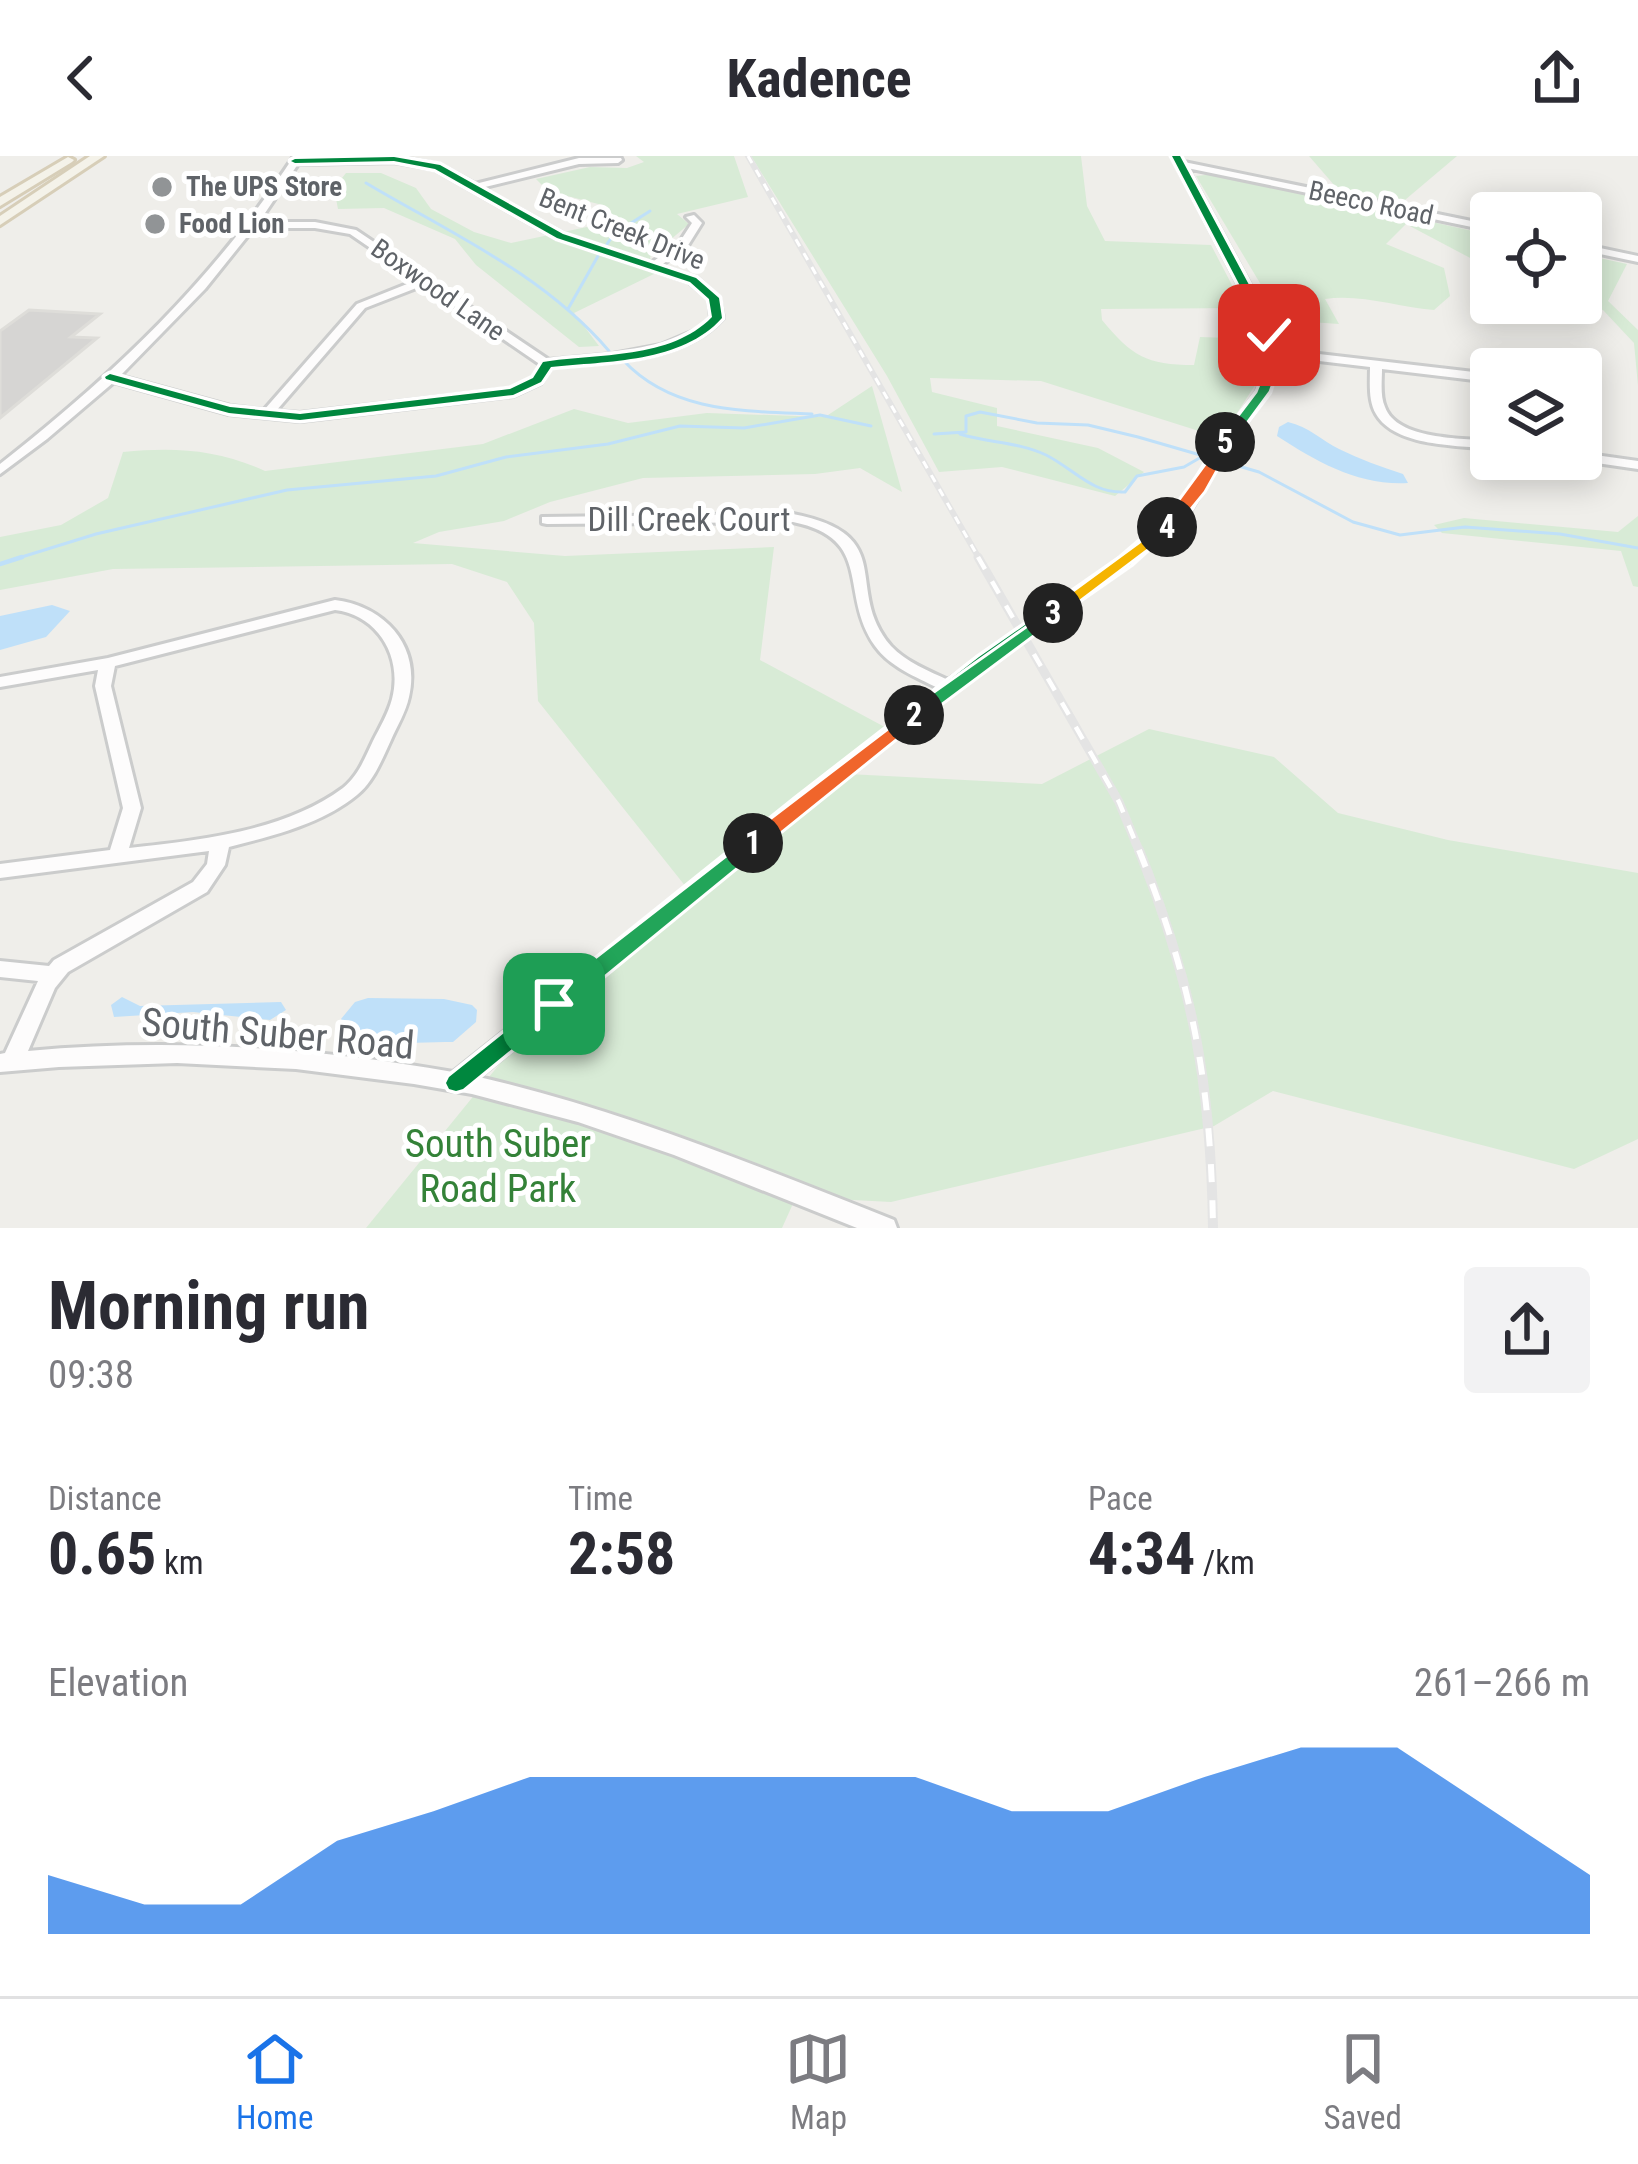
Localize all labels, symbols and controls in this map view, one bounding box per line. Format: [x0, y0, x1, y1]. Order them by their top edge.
icon: back [48, 45, 114, 111]
icon: share [1524, 45, 1590, 111]
text: Kadence [726, 47, 912, 110]
place label: The UPS Store [186, 171, 342, 203]
marker: The UPS Store [149, 174, 175, 200]
street label: Beeco Road [1306, 174, 1436, 232]
street label: Bent Creek Drive [535, 181, 709, 277]
map controls [1470, 192, 1602, 480]
button: locate [1470, 192, 1602, 324]
place label: Food Lion [179, 208, 285, 240]
marker: Food Lion [142, 211, 168, 237]
street label: Boxwood Lane [365, 232, 511, 348]
pin [1218, 284, 1320, 386]
icon: check [1236, 302, 1302, 368]
button: layers [1470, 348, 1602, 480]
pin: 5 [1195, 412, 1255, 472]
text: 5 [1217, 422, 1233, 461]
pin: 4 [1137, 497, 1197, 557]
street label: Dill Creek Court [588, 500, 790, 539]
text: 4 [1159, 507, 1175, 546]
pin: 3 [1023, 583, 1083, 643]
text: 3 [1045, 593, 1061, 632]
pin: 2 [884, 685, 944, 745]
text: 2 [906, 695, 922, 734]
pin: 1 [723, 813, 783, 873]
text: 1 [745, 823, 761, 862]
pin [503, 953, 605, 1055]
icon: arrive [521, 971, 587, 1037]
street label: South Suber Road [140, 999, 416, 1069]
park label: South Suber Road Park [405, 1121, 591, 1212]
button: share [1464, 1267, 1590, 1393]
text: Morning run [48, 1268, 370, 1345]
text: 09:38 [48, 1352, 134, 1398]
text: Distance [48, 1479, 162, 1518]
text: Time [568, 1479, 633, 1518]
text: Pace [1088, 1479, 1153, 1518]
text: 0.65 [48, 1518, 156, 1589]
text: 2:58 [568, 1518, 675, 1589]
text: 4:34 [1088, 1518, 1195, 1589]
text: km [156, 1543, 204, 1582]
text: /km [1195, 1543, 1255, 1582]
text: Elevation [48, 1660, 188, 1706]
text: 261–266 m [1414, 1660, 1590, 1706]
tab: Home [236, 2026, 313, 2137]
tab: Map [785, 2026, 851, 2137]
tab: Saved [1324, 2026, 1402, 2137]

